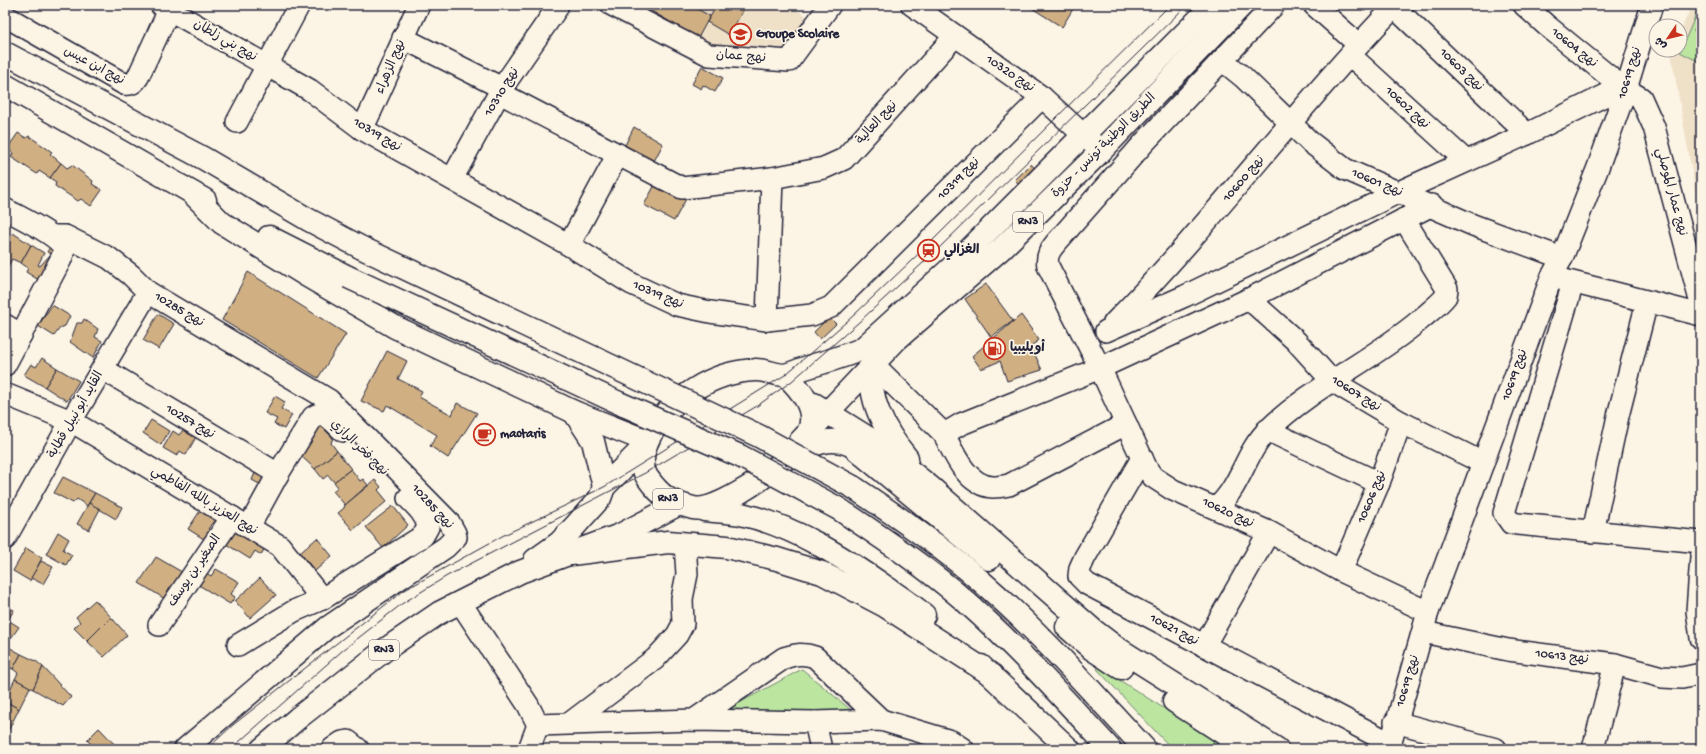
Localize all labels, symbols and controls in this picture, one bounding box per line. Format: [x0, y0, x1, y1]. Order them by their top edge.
street label: نهج بني زلطان [189, 17, 260, 67]
north arrow [1648, 18, 1688, 58]
school or university icon: Groupe Scolaire [727, 21, 753, 47]
street label: نهج 10604 [1547, 24, 1600, 71]
place label: Groupe Scolaire [756, 27, 841, 43]
text: ش [1653, 34, 1670, 51]
street label: نهج الزهراء [373, 38, 409, 96]
street label: نهج ابن عيس [61, 44, 127, 88]
street label: نهج 10603 [1435, 45, 1486, 95]
street label: نهج 10619 [1615, 45, 1645, 102]
street label: نهج عمان [715, 48, 767, 66]
street label: نهج 10320 [982, 52, 1037, 96]
street label: نهج 10310 [481, 65, 523, 120]
street label: نهج 10602 [1381, 83, 1432, 132]
street label: الطريق الوطنية تونس - حزوة [1049, 91, 1159, 201]
street label: نهج العالية [853, 98, 901, 148]
street label: نهج 10319 [349, 114, 404, 155]
street label: نهج عمار الموصلي [1650, 146, 1690, 238]
street label: نهج 10600 [1219, 153, 1268, 206]
street label: نهج 10319 [934, 155, 983, 204]
street label: نهج 10601 [1348, 165, 1405, 201]
road number: RN3 [1013, 212, 1043, 232]
station icon: الغزالي [915, 237, 941, 263]
place label: الغزالي [944, 243, 979, 261]
street label: نهج 10319 [629, 277, 686, 312]
street label: نهج 10285 [151, 289, 207, 331]
fuel station icon: أويليبيا [981, 335, 1007, 361]
place label: أويليبيا [1010, 338, 1045, 356]
street label: نهج 10619 [1498, 347, 1531, 404]
street label: القايد أبو نبيل قطابة [43, 368, 107, 461]
street label: نهج 10607 [1328, 372, 1384, 415]
street label: نهج 10257 [162, 401, 217, 443]
street label: نهج فخر الرازي [327, 417, 391, 479]
cafe icon: mactaris [471, 421, 497, 447]
place label: mactaris [500, 427, 547, 442]
street label: نهج العزيز بالله الفاطمي [147, 463, 260, 540]
street label: نهج 10606 [1354, 468, 1390, 526]
street label: نهج 10285 [407, 481, 456, 533]
road number: RN3 [653, 489, 683, 509]
street label: نهج 10620 [1199, 494, 1256, 532]
street label: الصغير بن يوسف [165, 532, 225, 610]
street label: نهج 10621 [1146, 610, 1201, 649]
road number: RN3 [369, 640, 399, 660]
street label: نهج 10613 [1533, 646, 1590, 668]
street label: نهج 10619 [1393, 653, 1423, 710]

